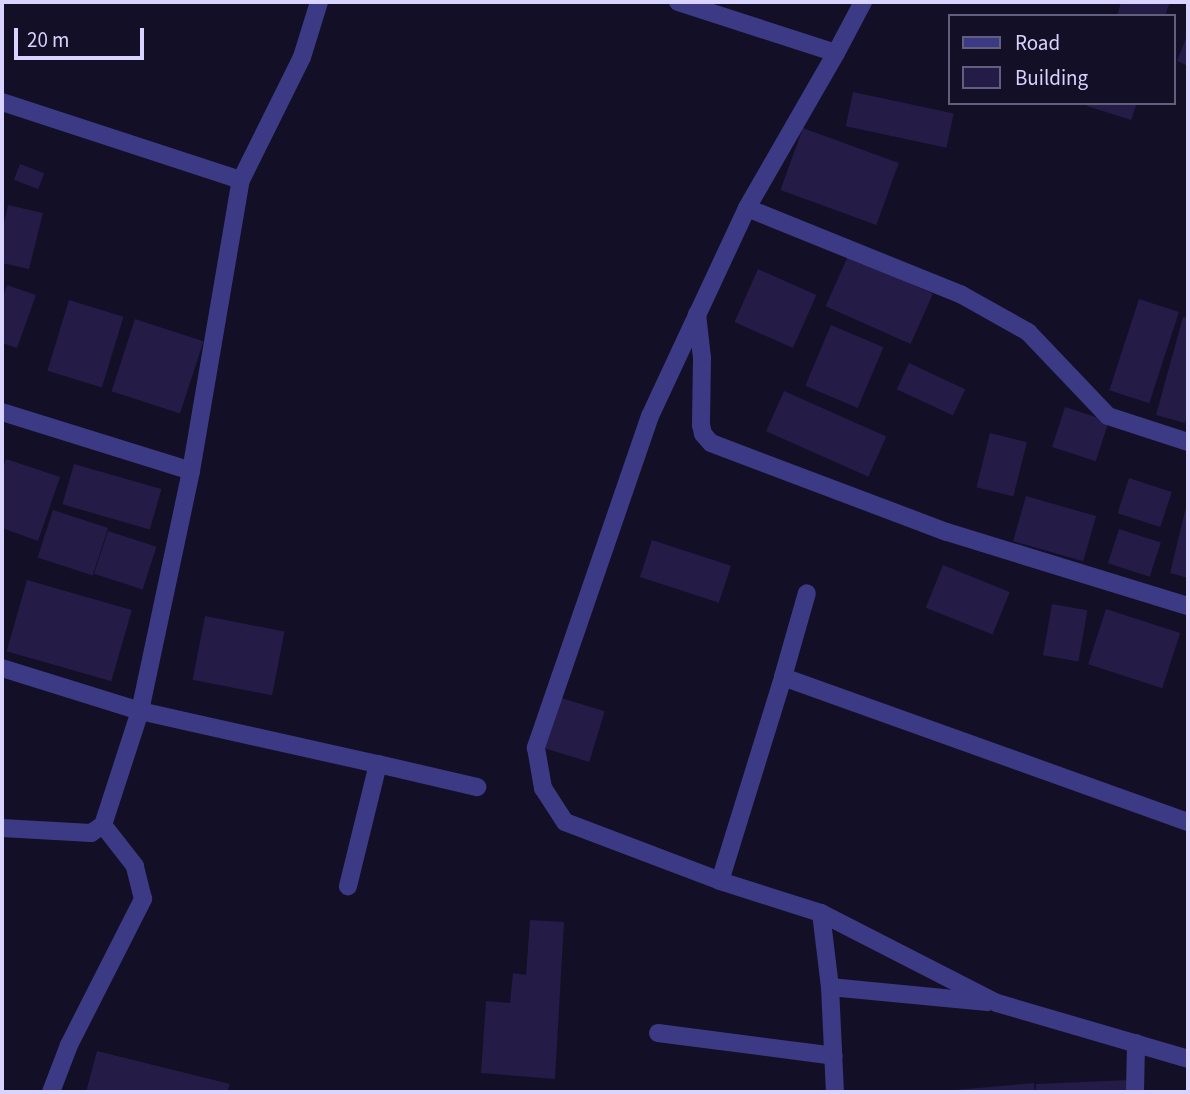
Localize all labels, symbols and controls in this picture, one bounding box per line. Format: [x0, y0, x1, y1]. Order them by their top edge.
scale bar [18, 14, 147, 58]
legend [948, 14, 1176, 105]
text: 20 m [27, 25, 69, 55]
text: Road [1015, 28, 1060, 58]
text: Building [1015, 63, 1088, 93]

